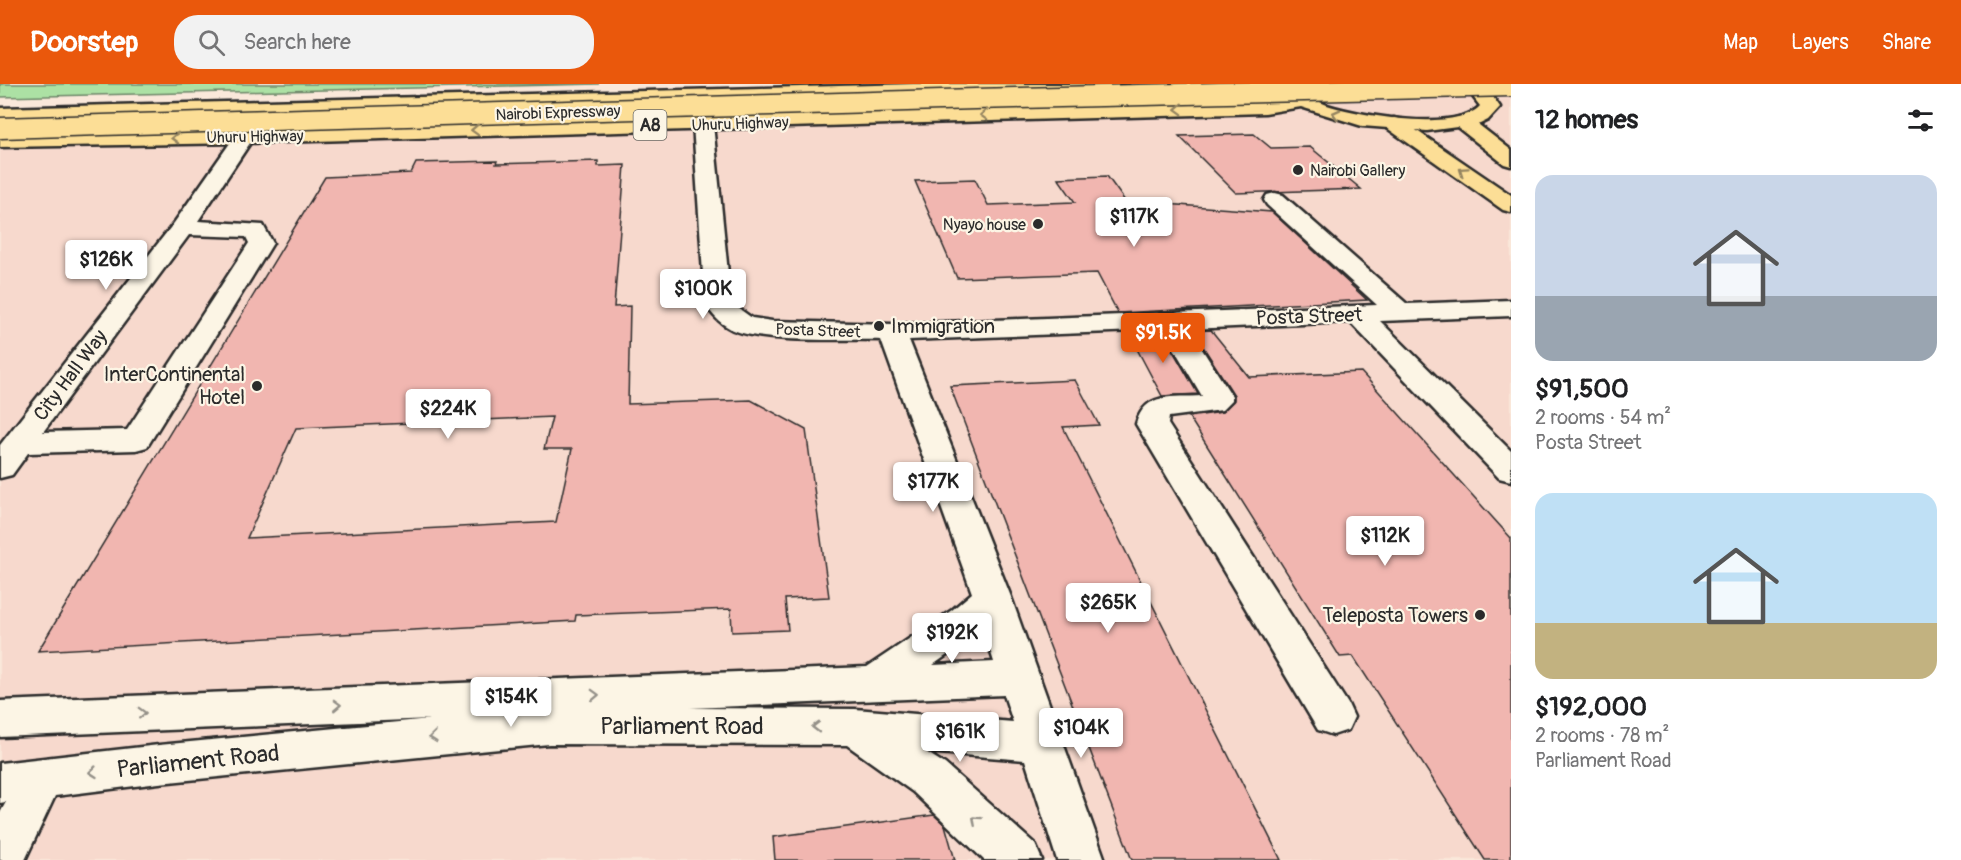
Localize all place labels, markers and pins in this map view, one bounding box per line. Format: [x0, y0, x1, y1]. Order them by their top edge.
place label: Nairobi Gallery [1310, 161, 1406, 181]
marker: Nairobi Gallery [1291, 163, 1305, 177]
pin: $117K [1092, 197, 1176, 248]
place label: Nyayo house [943, 215, 1026, 235]
marker: Nyayo house [1031, 217, 1045, 231]
pin: $126K [64, 240, 148, 291]
pin: $100K [661, 269, 745, 320]
pin: $91.5K [1114, 313, 1212, 364]
place label: Immigration [891, 314, 995, 339]
marker: Immigration [872, 319, 886, 333]
place label: InterContinental Hotel [104, 362, 245, 410]
marker: InterContinental Hotel [250, 379, 264, 393]
pin: $224K [406, 389, 490, 440]
pin: $177K [891, 462, 975, 513]
pin: $112K [1343, 516, 1427, 567]
pin: $265K [1066, 583, 1150, 634]
place label: Teleposta Towers [1323, 603, 1468, 628]
marker: Teleposta Towers [1473, 608, 1487, 622]
pin: $192K [910, 613, 994, 664]
pin: $154K [469, 677, 553, 728]
pin: $104K [1039, 708, 1123, 759]
pin: $161K [918, 712, 1002, 763]

